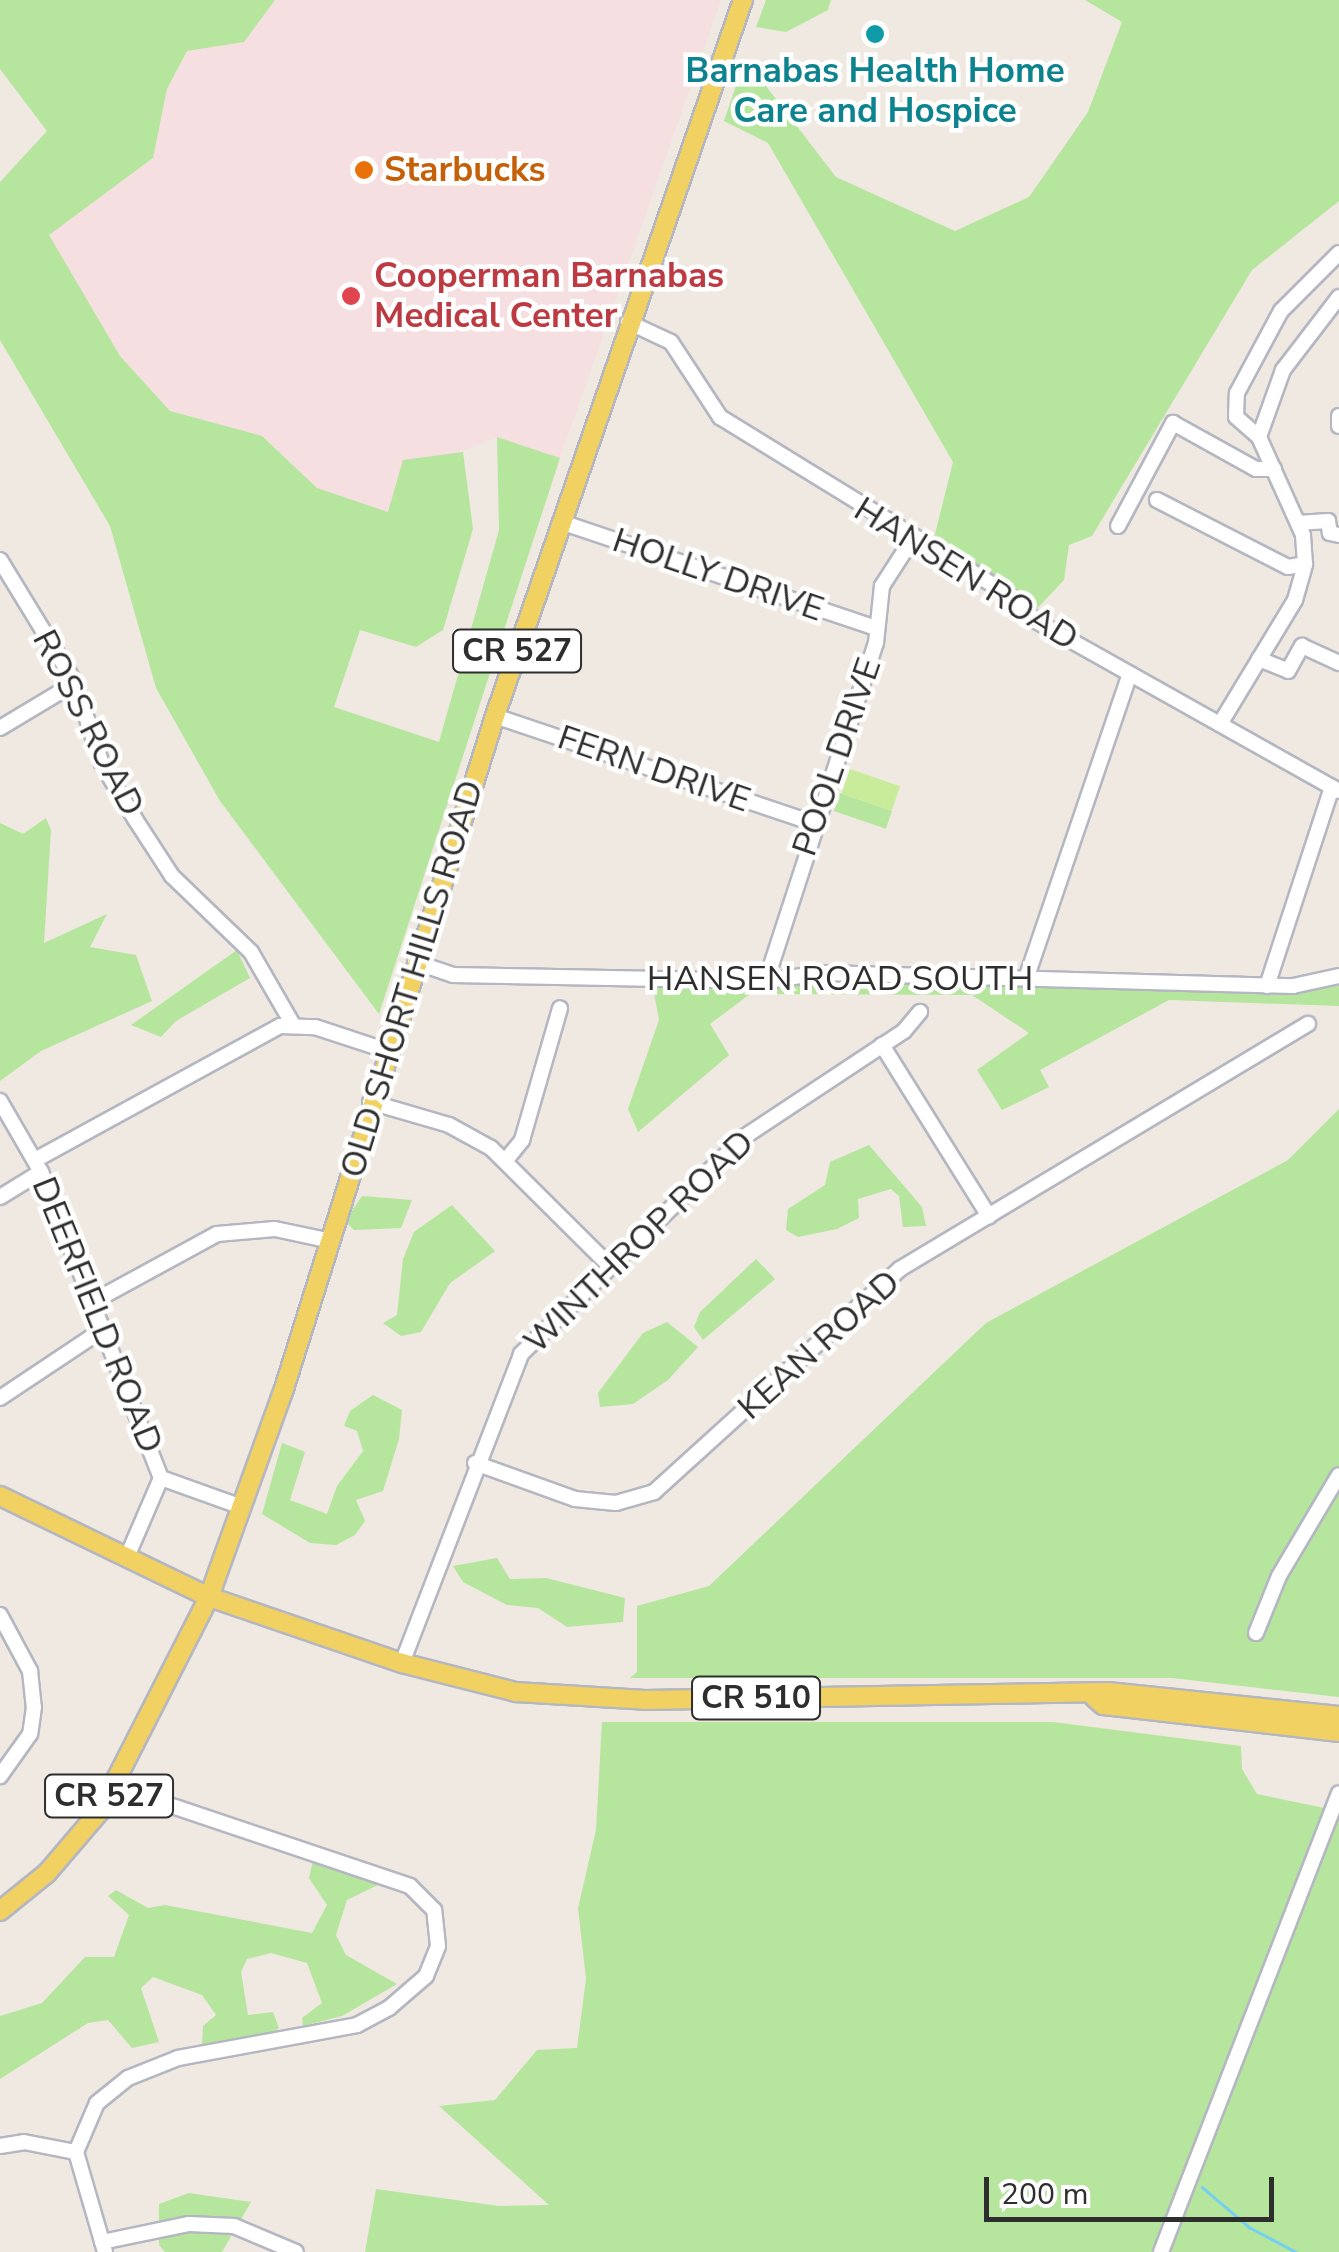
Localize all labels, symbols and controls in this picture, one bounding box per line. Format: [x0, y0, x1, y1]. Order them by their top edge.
marker: Barnabas Health Home Care and Hospice [864, 23, 886, 45]
place label: Barnabas Health Home Care and Hospice [685, 50, 1065, 132]
place label: Starbucks [384, 149, 546, 191]
marker: Starbucks [353, 159, 375, 181]
place label: Cooperman Barnabas Medical Center [374, 255, 724, 337]
marker: Cooperman Barnabas Medical Center [338, 283, 364, 309]
street label: HANSEN ROAD [846, 488, 1086, 660]
street label: HOLLY DRIVE [607, 519, 829, 631]
street label: ROSS ROAD [23, 623, 153, 823]
road number: CR 527 [452, 624, 582, 678]
street label: POOL DRIVE [784, 653, 890, 861]
street label: FERN DRIVE [552, 716, 756, 822]
street label: OLD SHORT HILLS ROAD [332, 775, 492, 1183]
street label: HANSEN ROAD SOUTH [647, 958, 1033, 1000]
street label: WINTHROP ROAD [515, 1121, 763, 1363]
street label: DEERFIELD ROAD [22, 1171, 172, 1459]
street label: KEAN ROAD [729, 1261, 909, 1429]
road number: CR 510 [691, 1671, 821, 1725]
road number: CR 527 [44, 1769, 174, 1823]
scale bar [989, 2157, 1279, 2219]
text: 200 m [1001, 2174, 1088, 2215]

